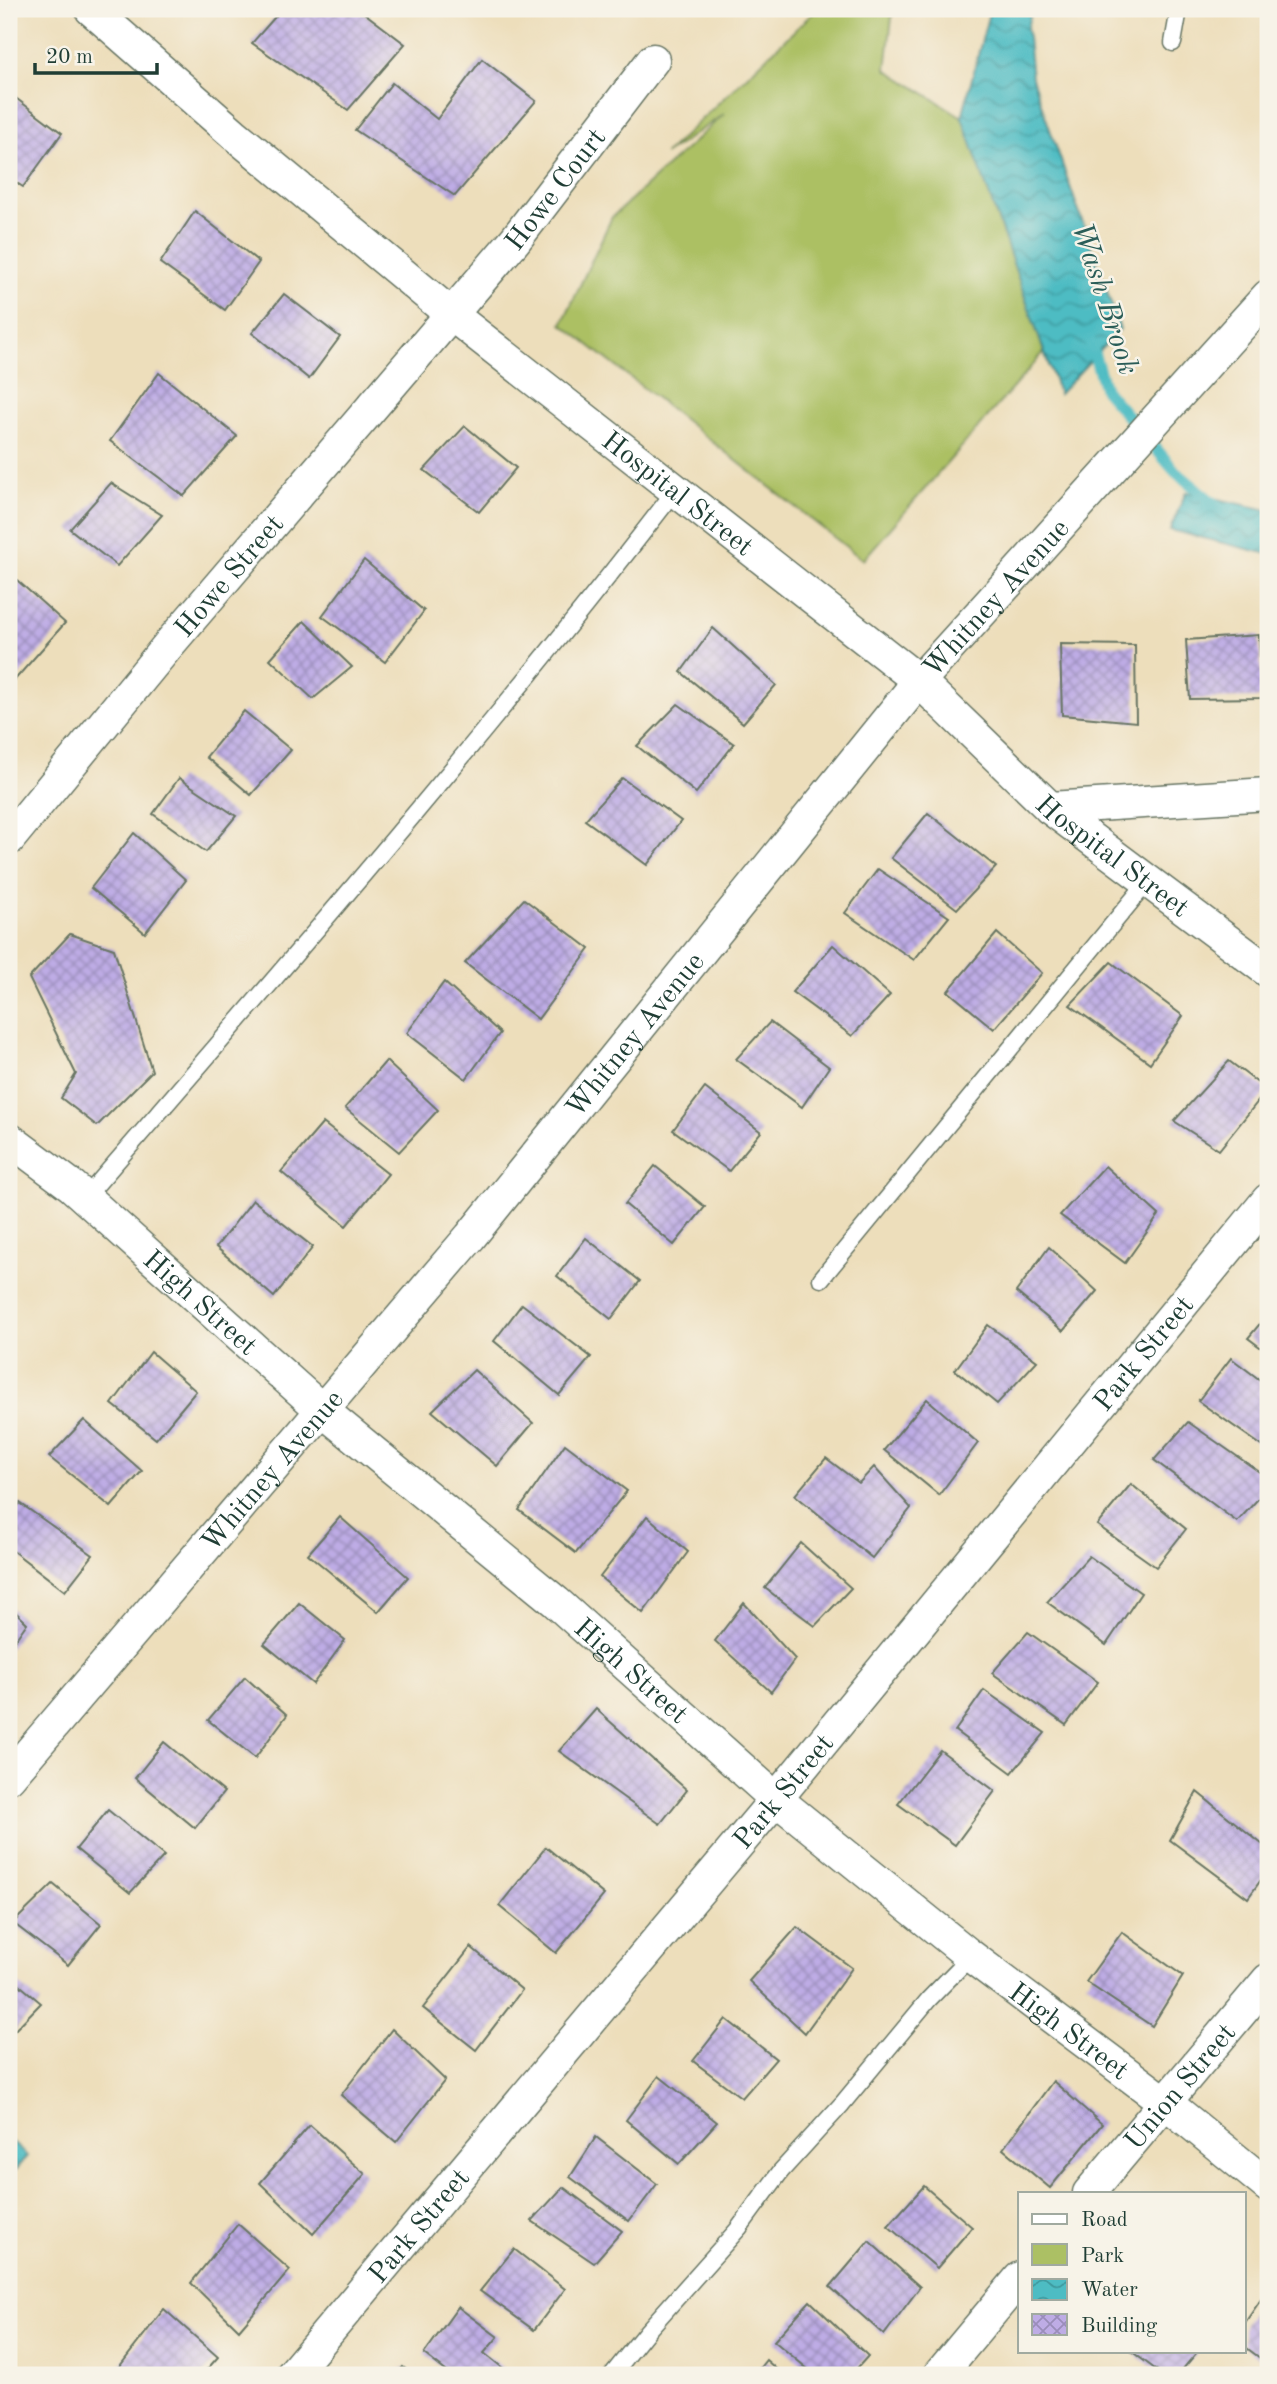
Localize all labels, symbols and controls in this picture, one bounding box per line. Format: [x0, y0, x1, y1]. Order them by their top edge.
scale bar [35, 32, 158, 76]
text: 20 m [46, 47, 93, 68]
street label: Howe Court [501, 124, 612, 257]
water label: Wash Brook [1065, 219, 1143, 379]
street label: Hospital Street [596, 427, 757, 562]
street label: Howe Street [171, 511, 290, 644]
street label: Whitney Avenue [919, 515, 1076, 683]
street label: Hospital Street [1029, 791, 1193, 924]
street label: Whitney Avenue [562, 948, 711, 1123]
street label: High Street [137, 1246, 261, 1362]
street label: Park Street [1090, 1292, 1200, 1417]
street label: Whitney Avenue [197, 1386, 350, 1558]
street label: High Street [568, 1614, 692, 1730]
street label: Park Street [729, 1730, 840, 1855]
street label: High Street [1002, 1979, 1133, 2087]
street label: Union Street [1121, 2019, 1242, 2156]
street label: Park Street [365, 2164, 476, 2289]
legend [1018, 2192, 1246, 2352]
text: Road [1081, 2210, 1128, 2231]
text: Park [1081, 2246, 1124, 2267]
text: Water [1081, 2280, 1138, 2301]
text: Building [1081, 2316, 1158, 2337]

